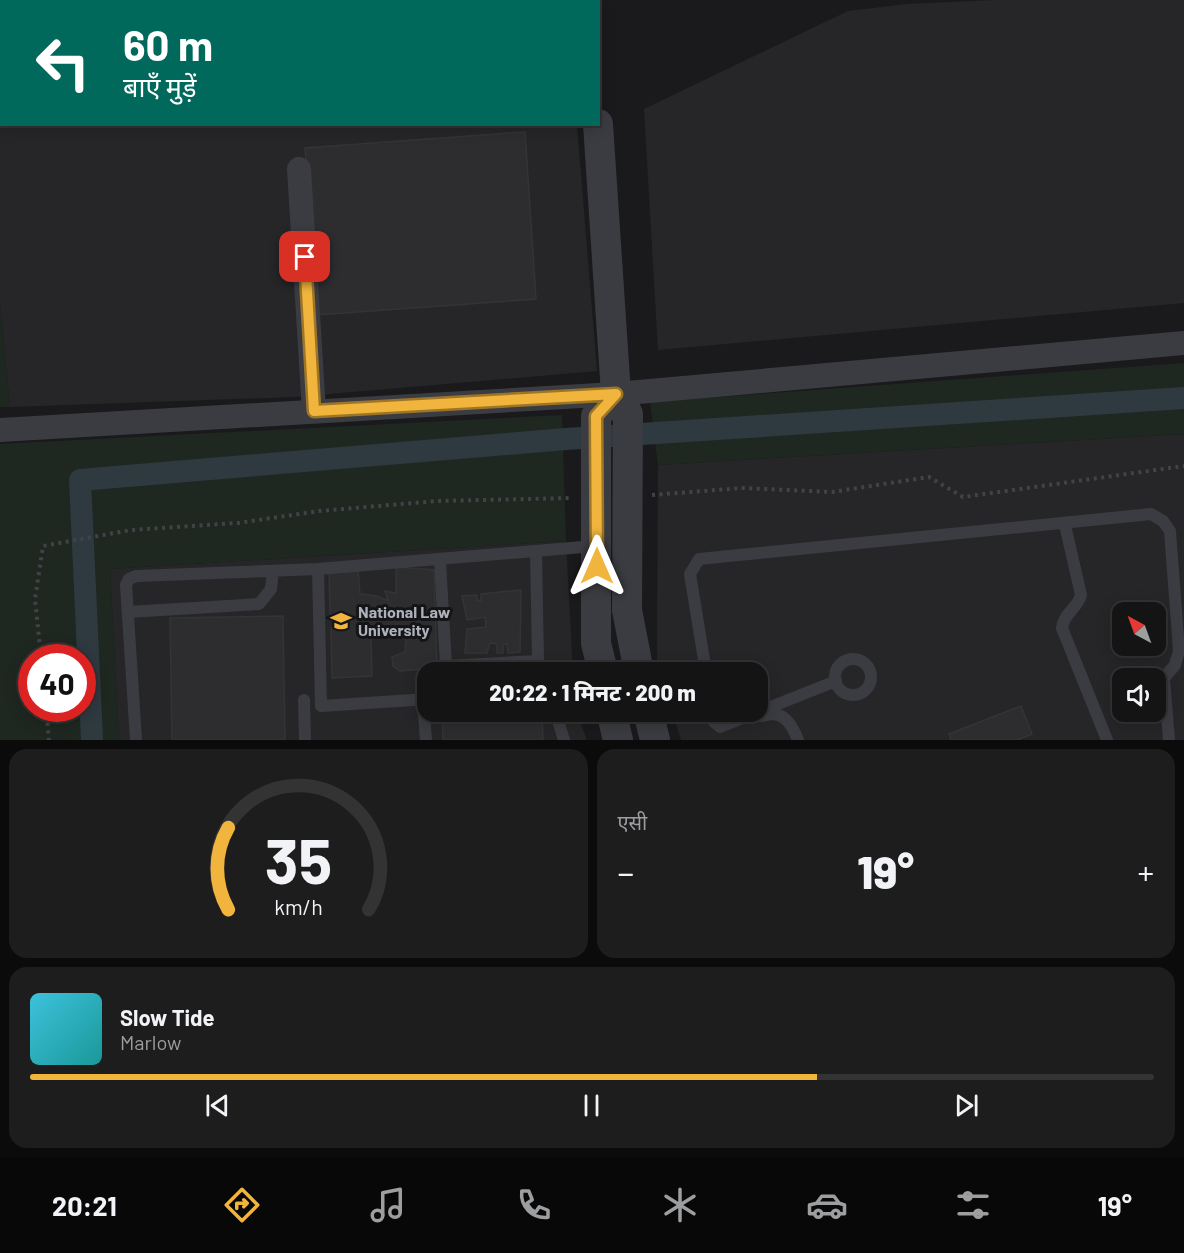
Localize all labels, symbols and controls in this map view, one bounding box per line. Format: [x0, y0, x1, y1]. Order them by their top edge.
text: 60 m [123, 19, 213, 69]
icon: left [24, 24, 102, 102]
text: बाएँ मुड़ें [123, 70, 196, 102]
pin [279, 231, 330, 282]
icon: arrive [288, 240, 321, 273]
position arrow [565, 534, 629, 598]
place label: National Law University [358, 602, 451, 639]
north arrow [1112, 602, 1166, 656]
map controls [1112, 602, 1166, 722]
school or university icon: National Law University [329, 609, 353, 633]
speed limit sign: 40 [18, 644, 96, 722]
button: sound [1112, 668, 1166, 722]
text: 20:22 · 1 मिनट · 200 m [489, 679, 696, 705]
text: एसी [618, 810, 647, 834]
text: 35 [265, 822, 332, 896]
text: 19° [857, 844, 914, 898]
text: − [618, 852, 634, 892]
text: + [1138, 852, 1154, 892]
text: km/h [274, 895, 323, 920]
text: Slow Tide [120, 1004, 215, 1030]
text: Marlow [120, 1030, 181, 1054]
icon: previous [201, 1089, 234, 1122]
icon: pause [575, 1089, 608, 1122]
icon: next [950, 1089, 983, 1122]
icon: directions [221, 1184, 263, 1226]
icon: music [367, 1184, 409, 1226]
icon: phone [513, 1184, 555, 1226]
icon: climate [659, 1184, 701, 1226]
icon: car [806, 1184, 848, 1226]
icon: filters [952, 1184, 994, 1226]
text: 20:21 [52, 1189, 117, 1221]
text: 19° [1098, 1189, 1132, 1221]

